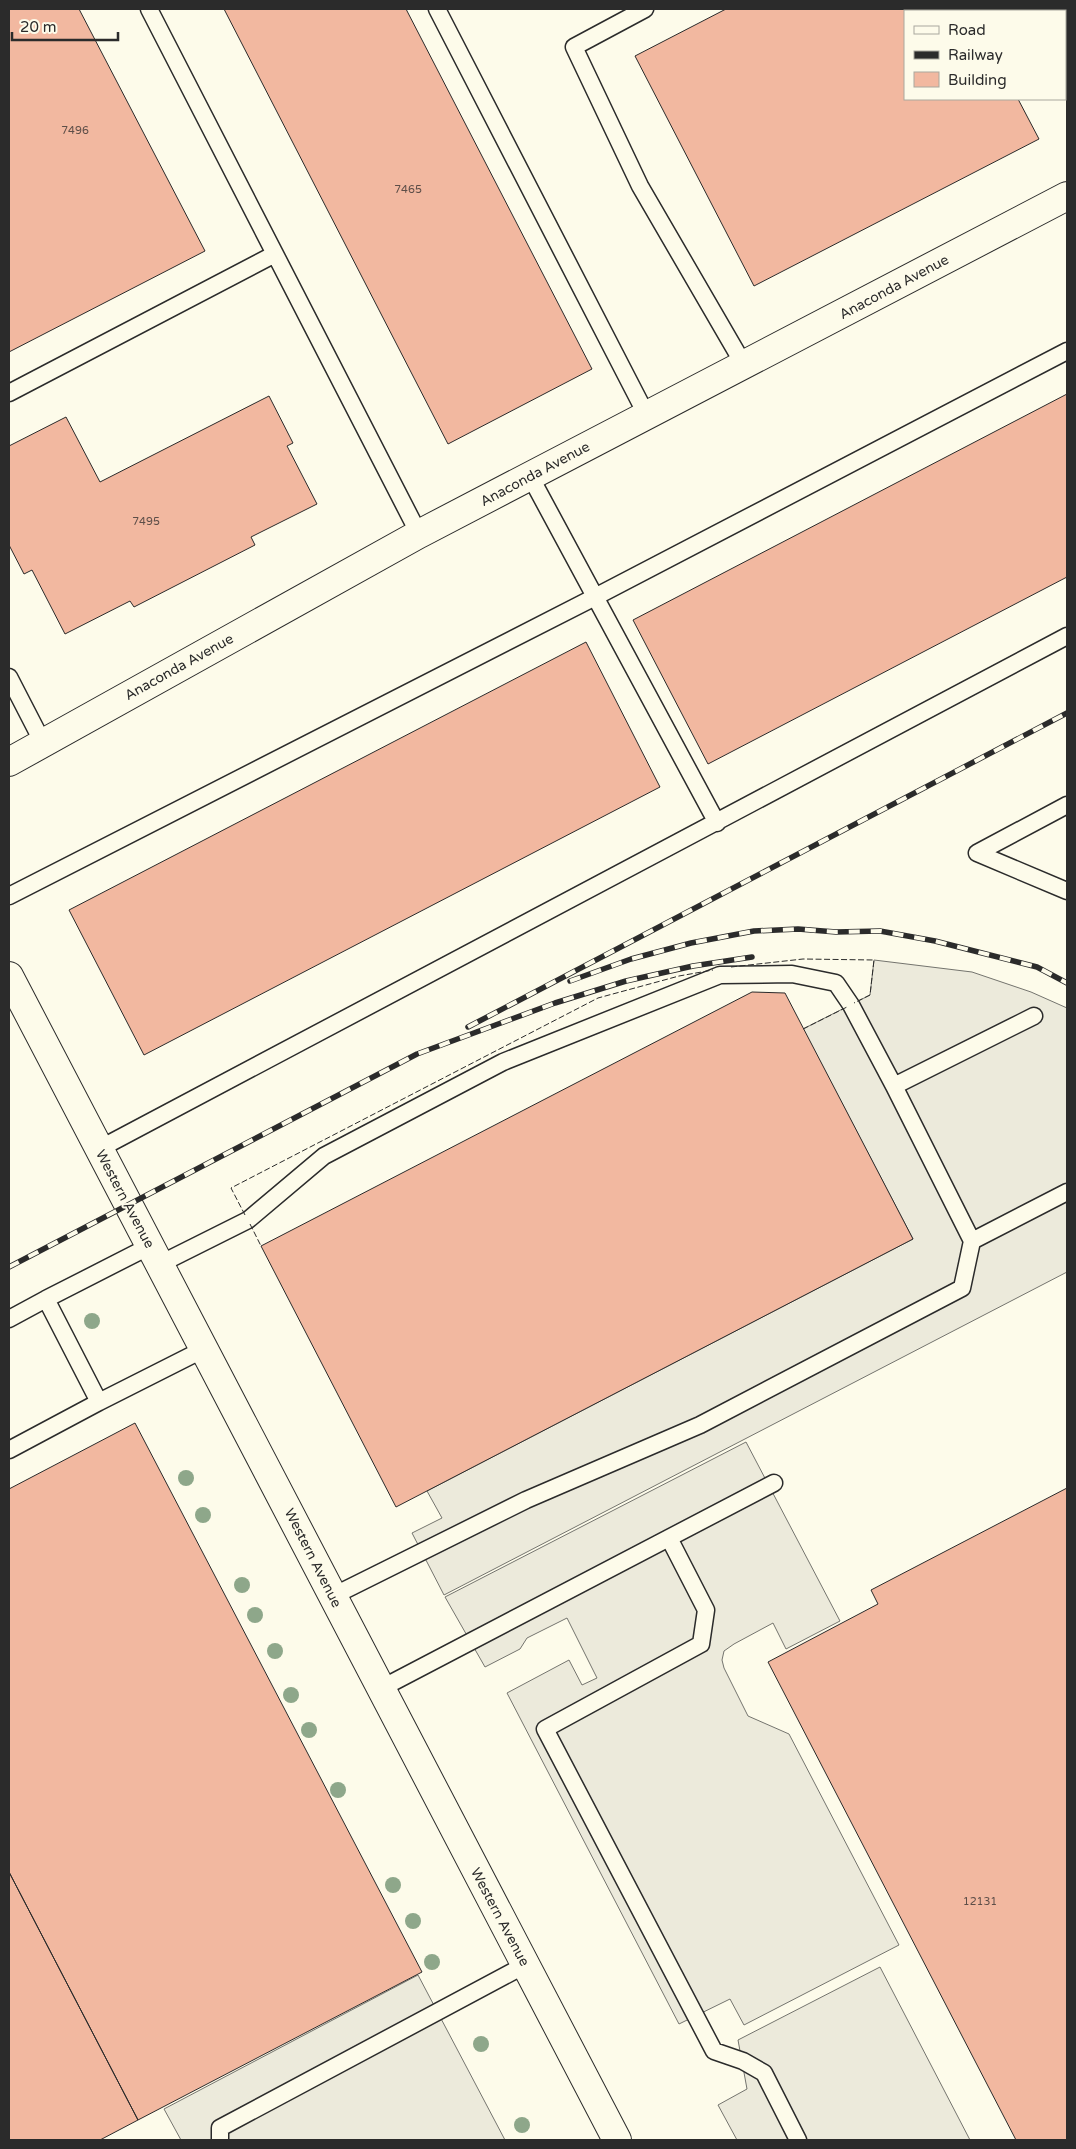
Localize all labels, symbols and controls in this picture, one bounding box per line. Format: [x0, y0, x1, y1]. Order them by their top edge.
scale bar [12, 10, 119, 42]
legend [904, 10, 1066, 100]
text: 20 m [20, 18, 57, 36]
text: Road [948, 21, 986, 39]
text: Railway [948, 46, 1003, 64]
text: Building [948, 71, 1007, 89]
house number: 7496 [61, 124, 89, 137]
house number: 7465 [394, 183, 422, 196]
street label: Anaconda Avenue [836, 251, 952, 323]
street label: Anaconda Avenue [477, 438, 593, 510]
house number: 7495 [132, 515, 160, 528]
street label: Anaconda Avenue [122, 630, 236, 704]
street label: Western Avenue [92, 1147, 158, 1251]
street label: Western Avenue [281, 1506, 345, 1610]
street label: Western Avenue [467, 1865, 533, 1969]
house number: 12131 [963, 1895, 997, 1908]

